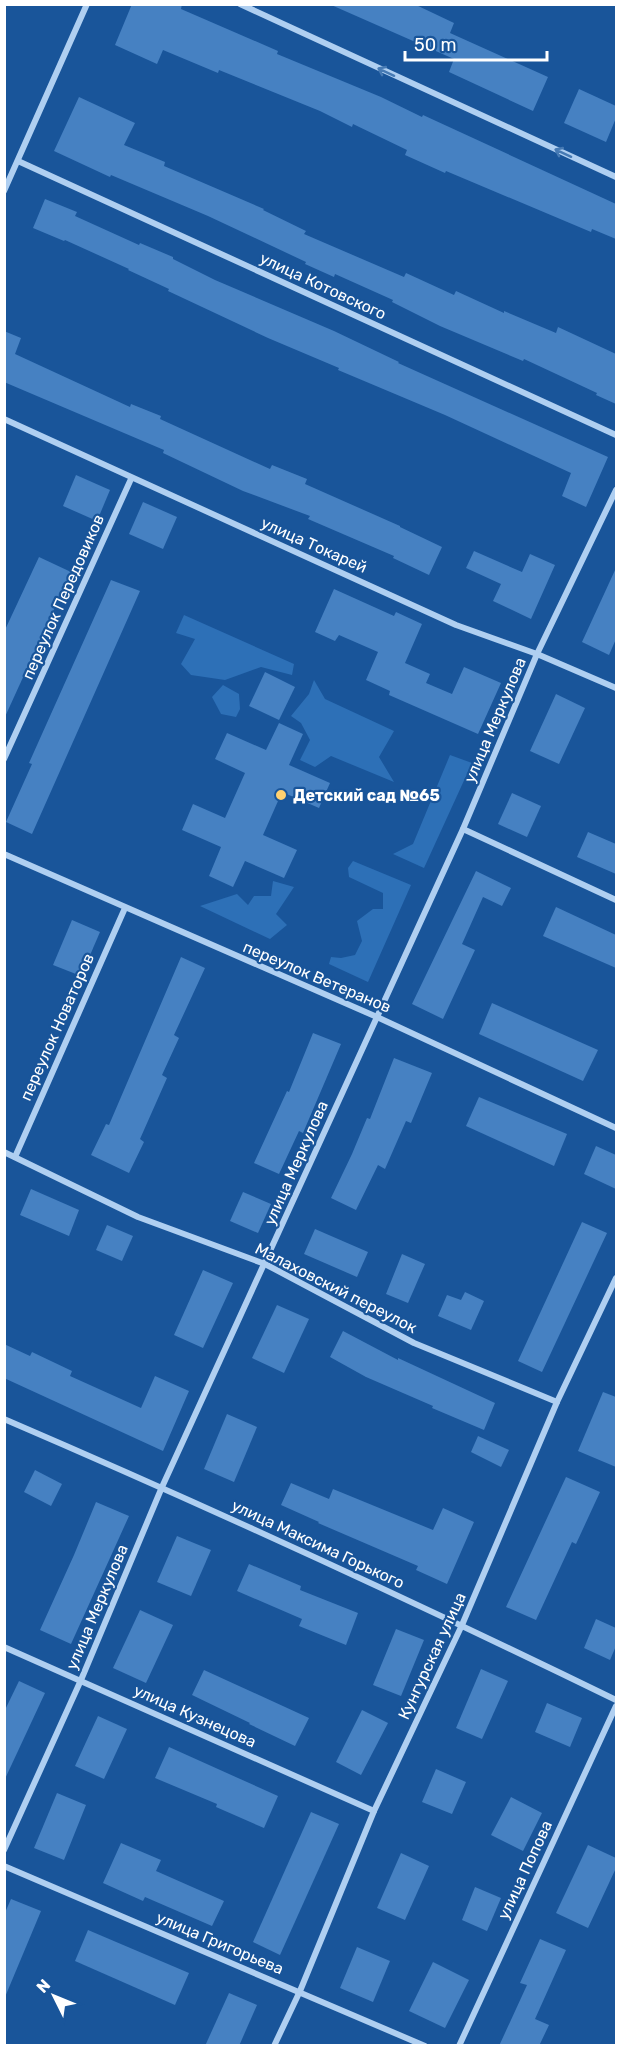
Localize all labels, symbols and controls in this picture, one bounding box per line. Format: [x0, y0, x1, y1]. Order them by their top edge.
scale bar [405, 24, 548, 62]
text: 50 m [414, 34, 457, 56]
one-way arrow [378, 65, 396, 77]
one-way arrow [555, 147, 573, 158]
street label: улица Котовского [257, 248, 389, 324]
street label: переулок Передовиков [18, 512, 108, 682]
street label: улица Токарей [258, 513, 370, 577]
street label: улица Меркулова [460, 654, 530, 786]
place label: Детский сад №65 [293, 786, 440, 805]
marker: Детский сад №65 [274, 788, 288, 802]
street label: переулок Ветеранов [240, 937, 394, 1017]
street label: переулок Новаторов [16, 950, 98, 1104]
street label: улица Меркулова [260, 1098, 332, 1228]
street label: Малаховский переулок [252, 1239, 421, 1337]
street label: улица Максима Горького [229, 1496, 407, 1592]
street label: улица Меркулова [62, 1541, 132, 1673]
street label: Кунгурская улица [394, 1589, 470, 1723]
street label: улица Кузнецова [131, 1680, 259, 1752]
street label: улица Попова [494, 1817, 556, 1923]
street label: улица Григорьева [153, 1908, 287, 1978]
north arrow [24, 1966, 84, 2026]
text: N [33, 1975, 54, 1997]

